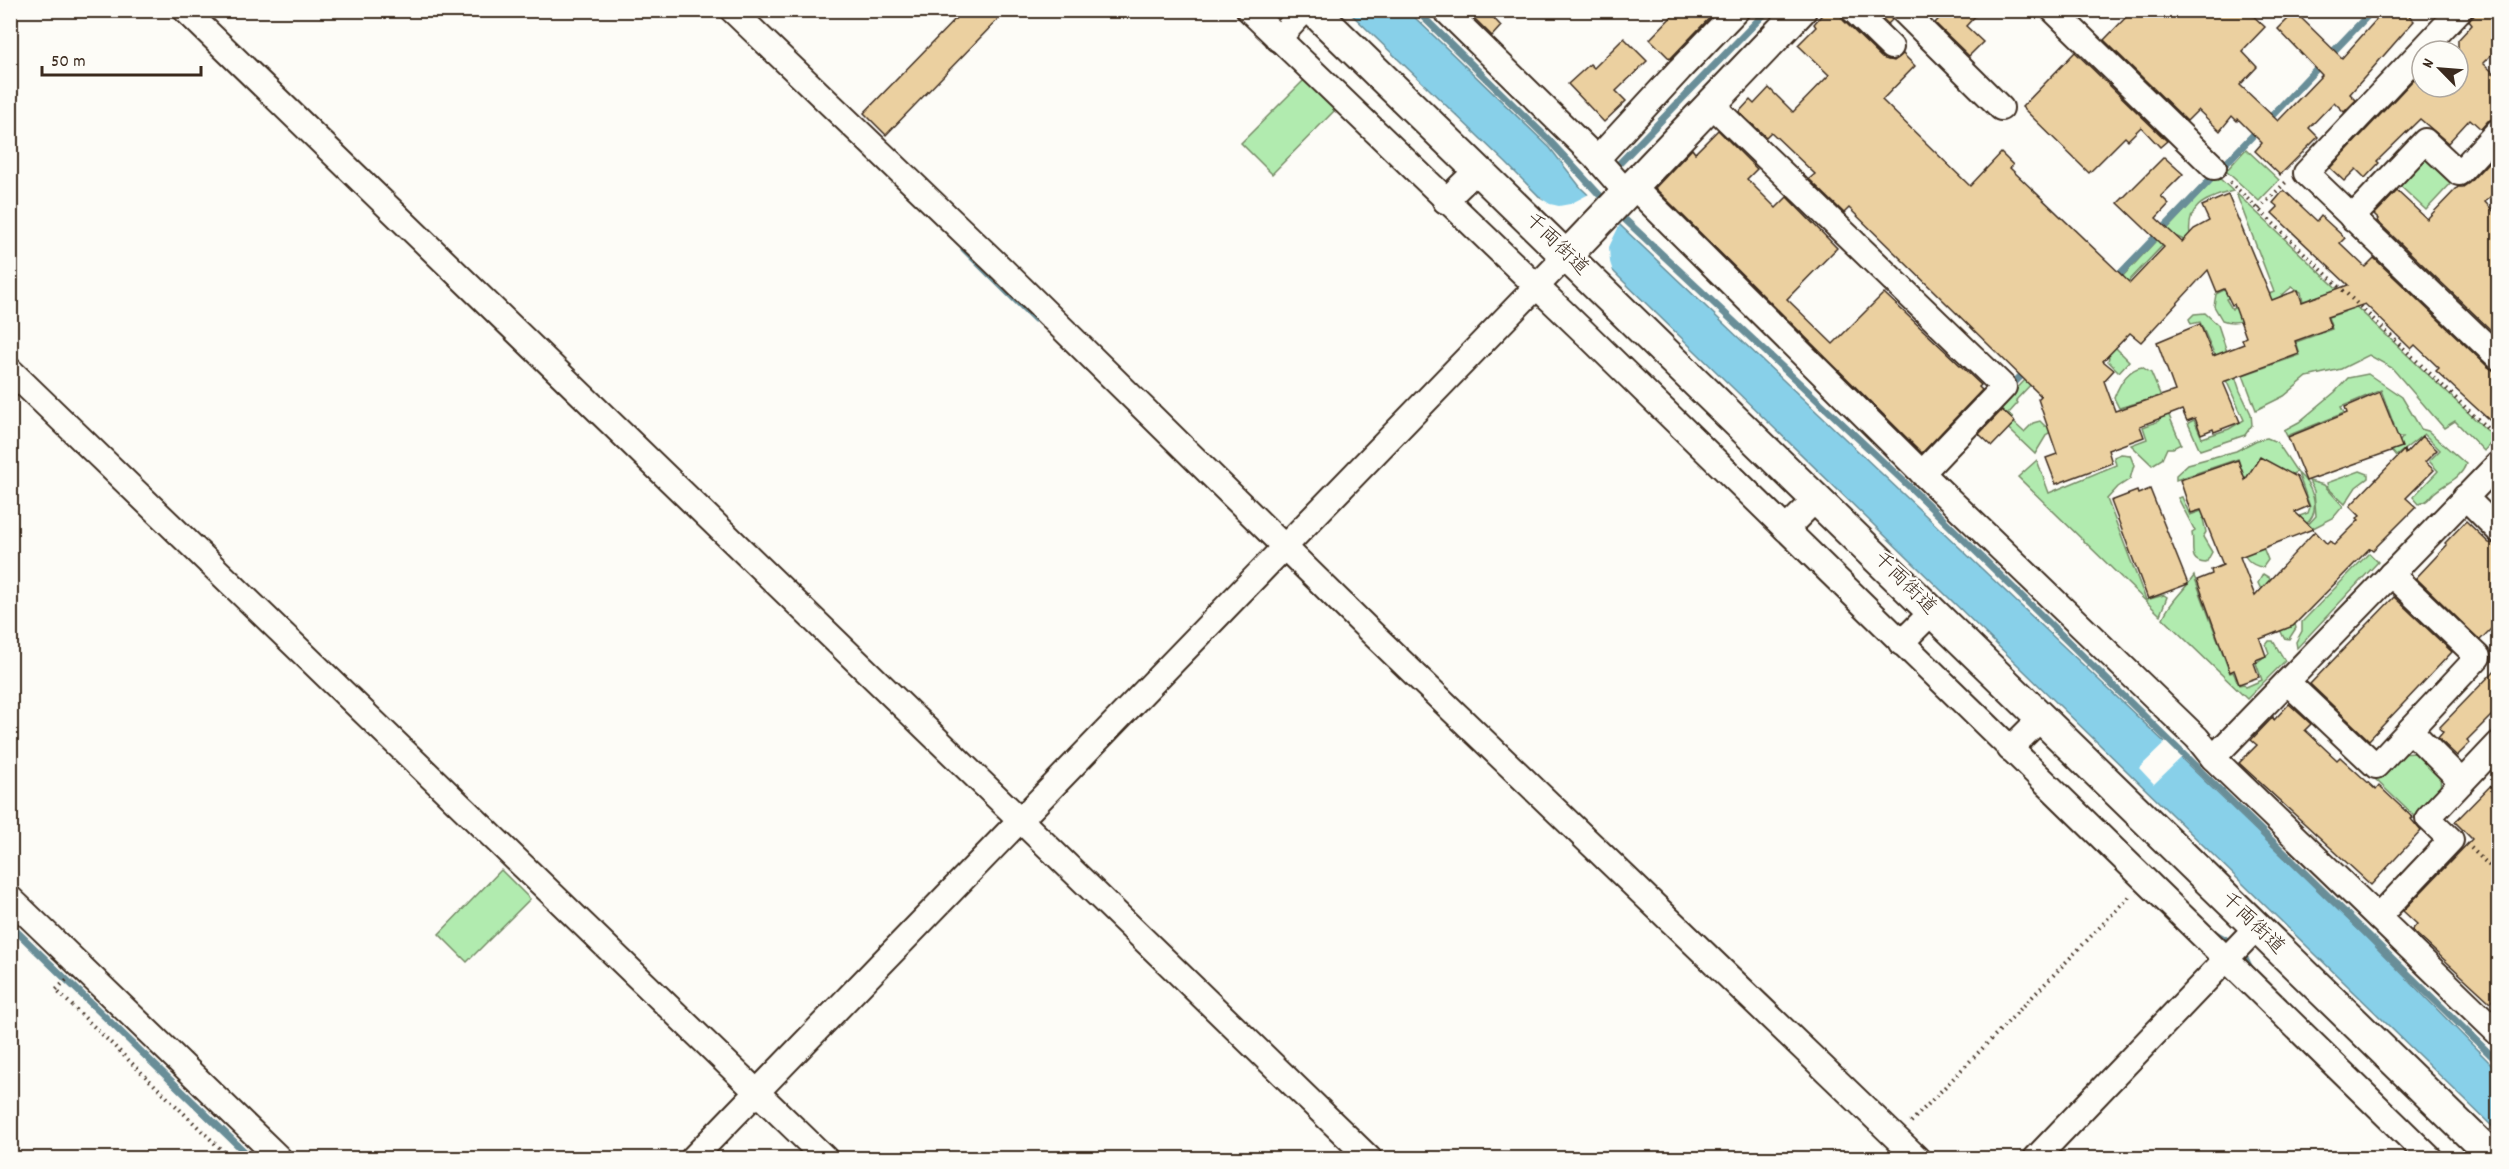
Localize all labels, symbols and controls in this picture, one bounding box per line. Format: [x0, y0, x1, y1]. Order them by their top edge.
scale bar [42, 39, 201, 77]
north arrow [2410, 39, 2470, 99]
text: 50 m [51, 50, 86, 75]
text: N [2417, 55, 2441, 72]
street label: 千両街道 [1518, 207, 1594, 283]
street label: 千両街道 [1866, 546, 1942, 622]
street label: 千両街道 [2214, 886, 2290, 962]

